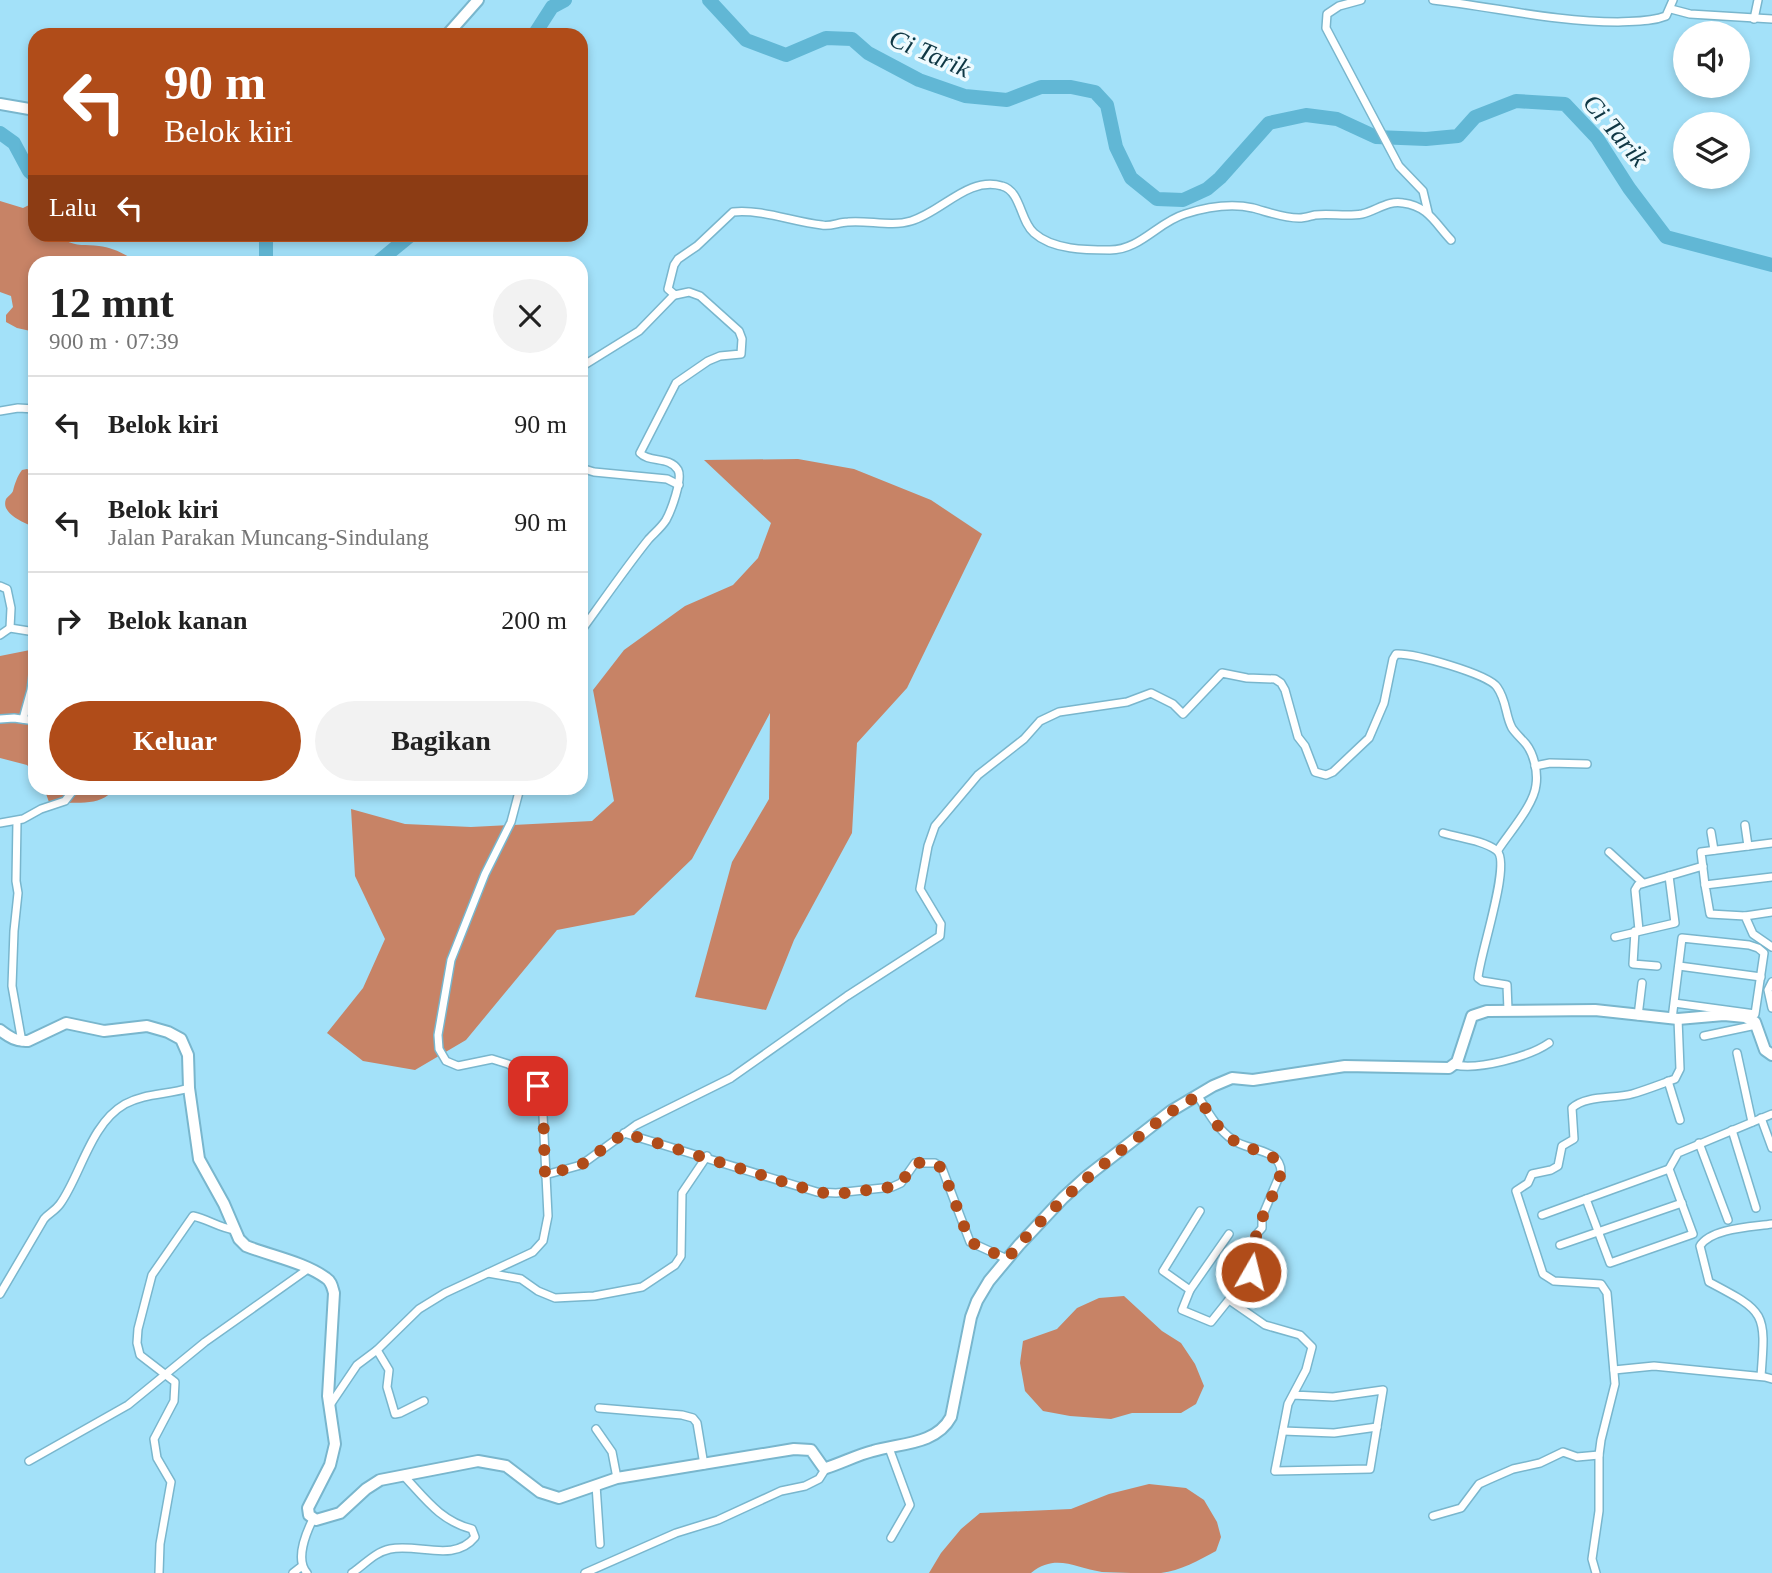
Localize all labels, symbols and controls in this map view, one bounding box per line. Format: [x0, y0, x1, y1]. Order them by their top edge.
map controls [1673, 21, 1750, 189]
button: sound [1673, 21, 1750, 98]
water label: Ci Tarik [885, 24, 975, 84]
text: 90 m [164, 55, 266, 110]
icon: left [49, 56, 140, 147]
water label: Ci Tarik [1577, 88, 1654, 173]
button: layers [1673, 112, 1750, 189]
text: Belok kiri [164, 113, 293, 149]
icon: left [111, 189, 149, 227]
text: Lalu [49, 193, 97, 222]
button: close [493, 279, 567, 353]
text: 12 mnt [49, 280, 174, 326]
text: 900 m · 07:39 [49, 329, 179, 354]
icon: left [49, 406, 87, 444]
text: Belok kiri [108, 410, 219, 439]
text: 90 m [514, 410, 567, 439]
text: Belok kiri [108, 495, 219, 524]
icon: left [49, 504, 87, 542]
text: 90 m [514, 508, 567, 537]
text: Jalan Parakan Muncang-Sindulang [108, 525, 429, 550]
icon: right [49, 602, 87, 640]
text: Belok kanan [108, 606, 247, 635]
text: 200 m [501, 606, 567, 635]
button: Keluar [49, 701, 301, 781]
button: Bagikan [315, 701, 567, 781]
pin [508, 1056, 568, 1116]
icon: arrive [519, 1067, 557, 1105]
position arrow [1214, 1235, 1288, 1309]

